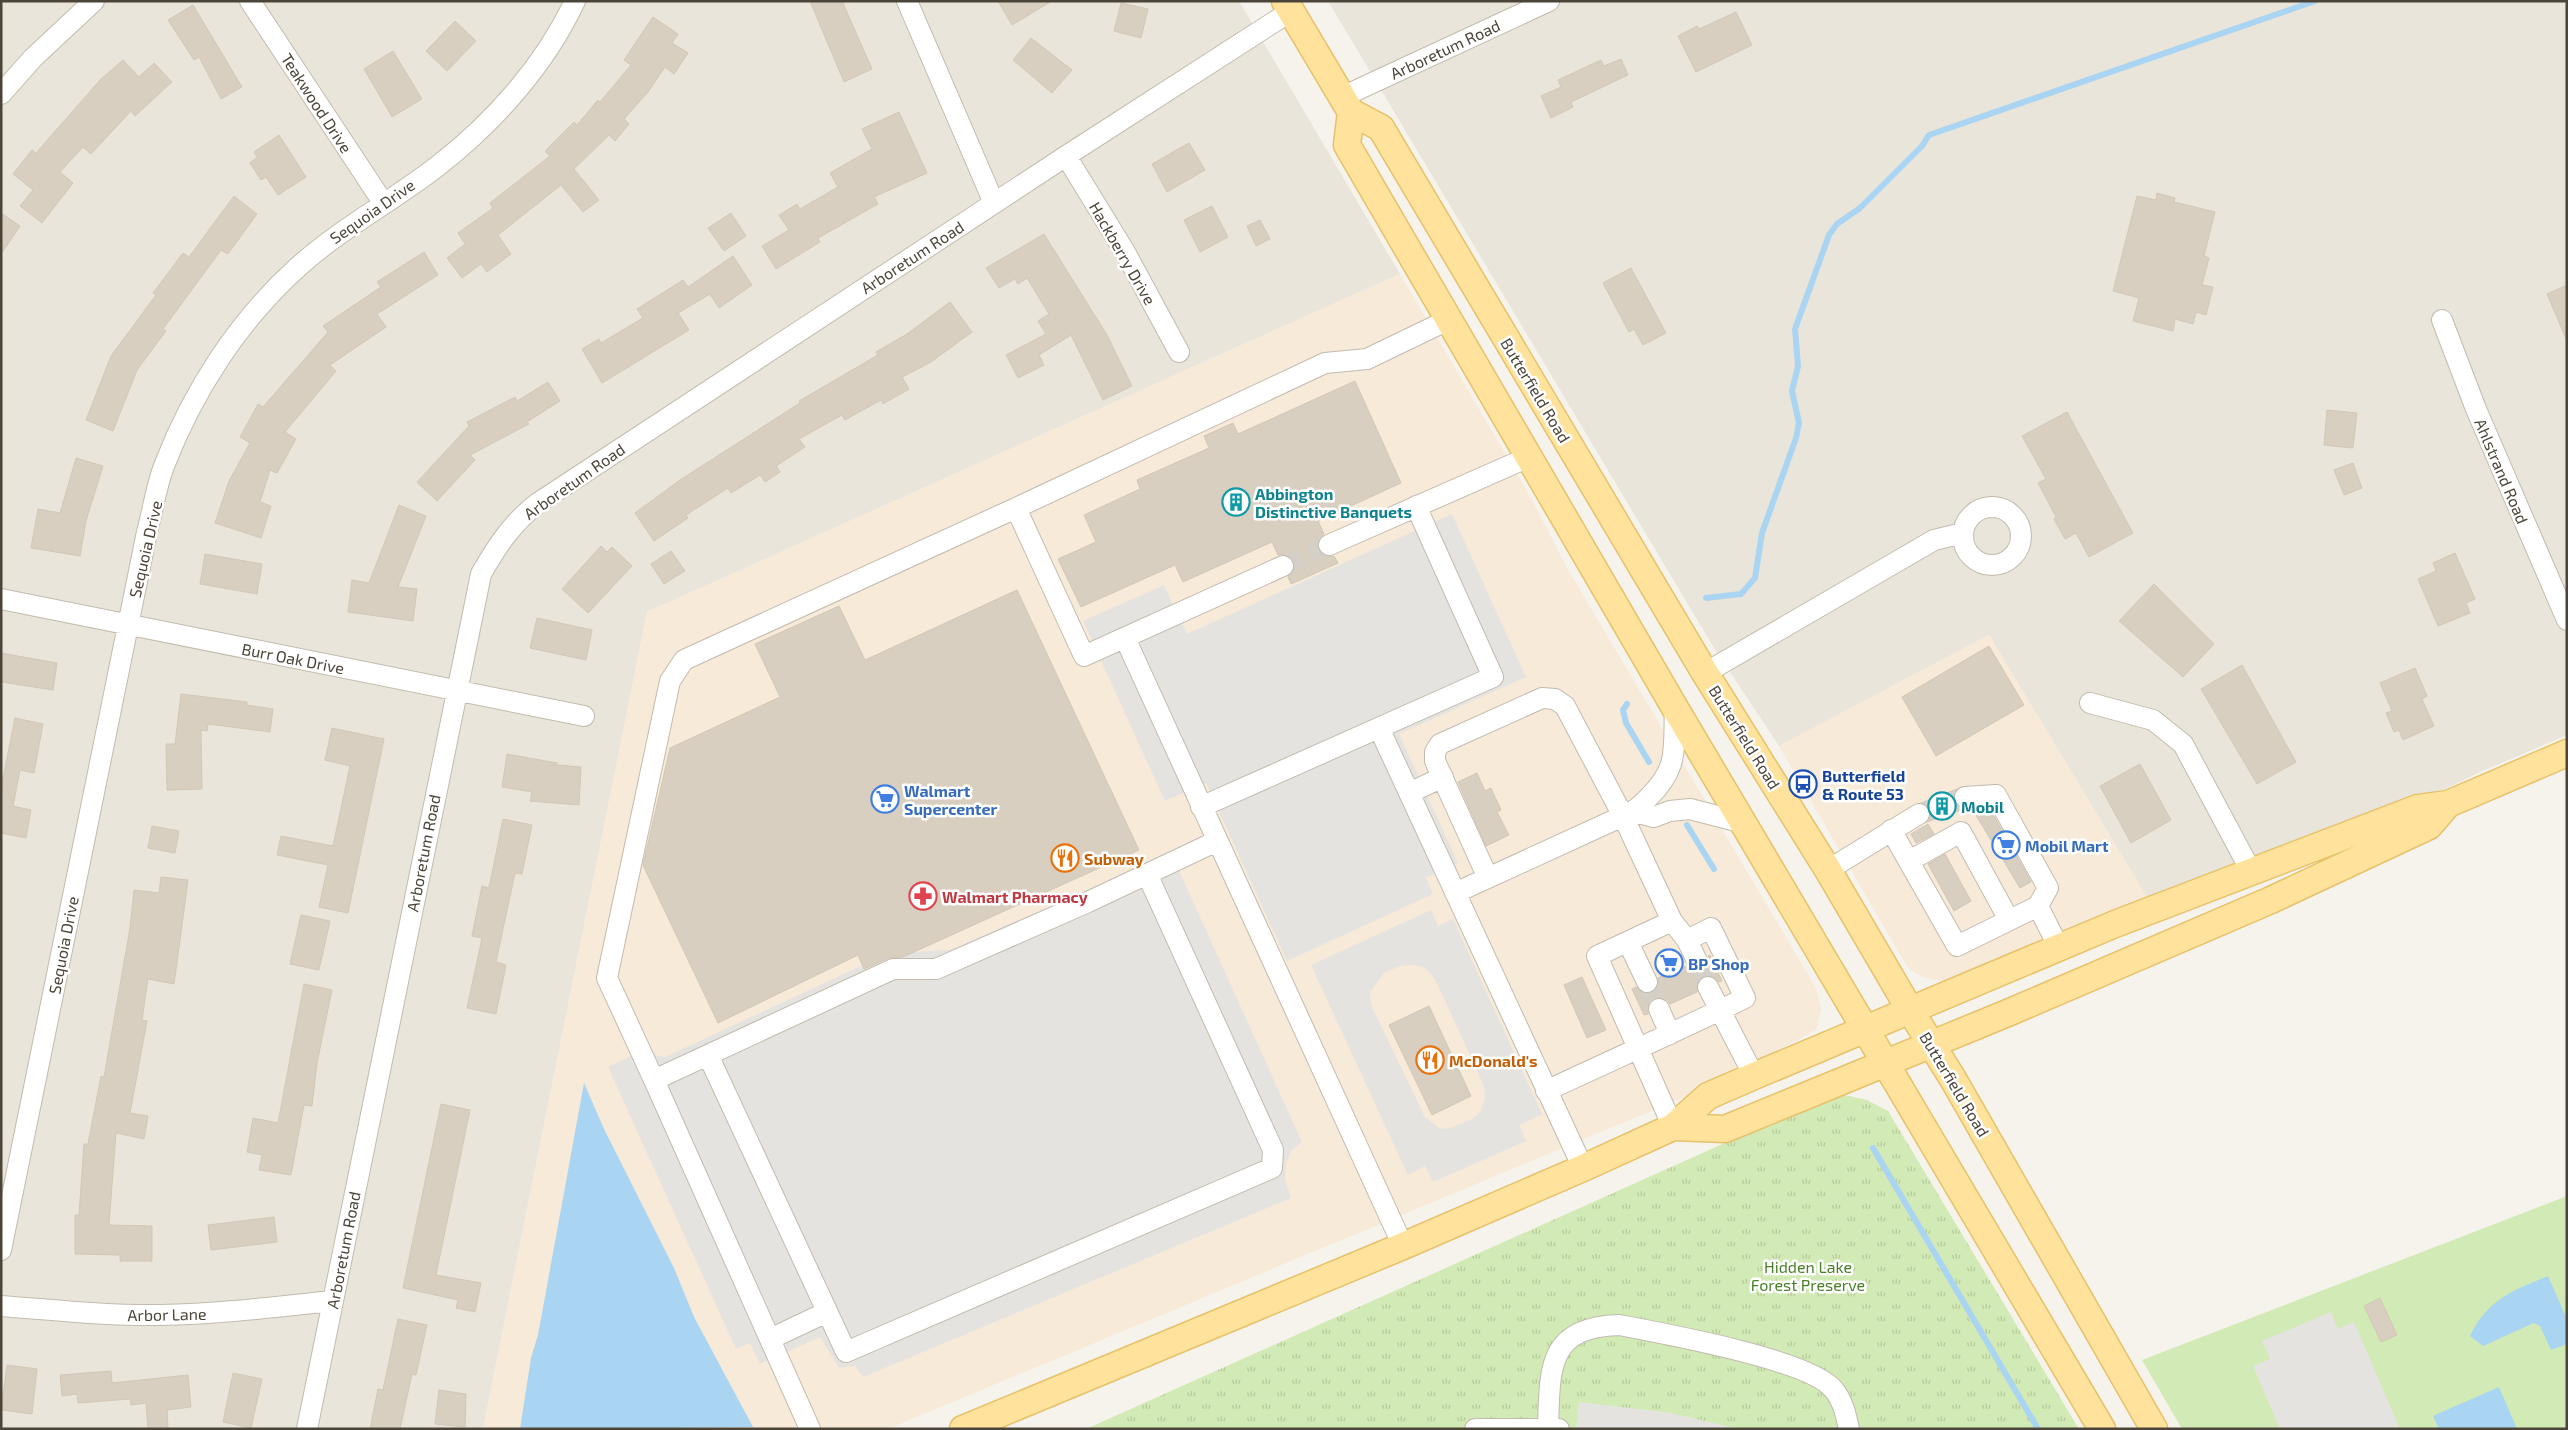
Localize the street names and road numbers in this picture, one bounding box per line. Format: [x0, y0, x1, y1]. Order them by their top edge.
street label: Arboretum Road [1387, 15, 1503, 83]
street label: Teakwood Drive [278, 50, 356, 156]
street label: Sequoia Drive [326, 175, 418, 247]
street label: Hackberry Drive [1086, 198, 1160, 308]
street label: Arboretum Road [857, 217, 967, 297]
street label: Butterfield Road [1497, 334, 1575, 446]
street label: Ahlstrand Road [2471, 416, 2533, 526]
street label: Arboretum Road [520, 439, 628, 523]
street label: Sequoia Drive [125, 499, 165, 599]
street label: Burr Oak Drive [240, 639, 346, 677]
street label: Butterfield Road [1705, 682, 1785, 792]
street label: Arboretum Road [402, 793, 444, 913]
street label: Sequoia Drive [44, 894, 82, 996]
street label: Butterfield Road [1916, 1028, 1994, 1140]
street label: Arboretum Road [322, 1190, 364, 1310]
street label: Arbor Lane [127, 1304, 207, 1324]

